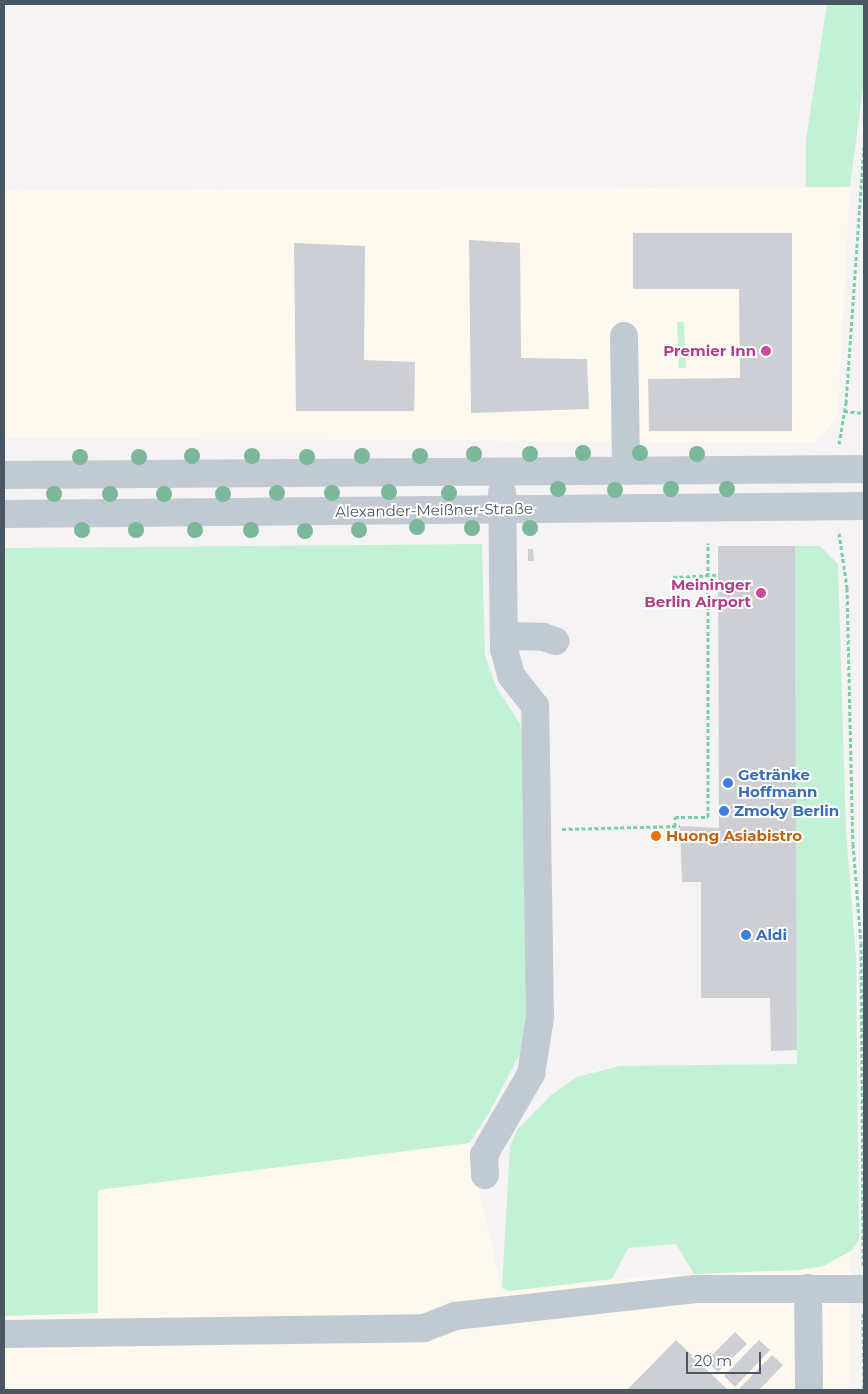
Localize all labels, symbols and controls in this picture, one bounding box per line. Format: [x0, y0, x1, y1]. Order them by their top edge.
place label: Premier Inn [663, 342, 756, 360]
marker: Premier Inn [760, 345, 772, 357]
street label: Alexander-Meißner-Straße [335, 499, 533, 521]
place label: Meininger Berlin Airport [644, 575, 751, 610]
marker: Meininger Berlin Airport [755, 587, 767, 599]
place label: Getränke Hoffmann [738, 765, 817, 800]
marker: Getränke Hoffmann [722, 777, 734, 789]
place label: Zmoky Berlin [734, 802, 839, 820]
marker: Zmoky Berlin [718, 805, 730, 817]
place label: Huong Asiabistro [666, 827, 802, 845]
marker: Huong Asiabistro [650, 830, 662, 842]
place label: Aldi [756, 926, 787, 944]
marker: Aldi [740, 929, 752, 941]
scale bar [688, 1342, 763, 1374]
text: 20 m [694, 1351, 732, 1370]

